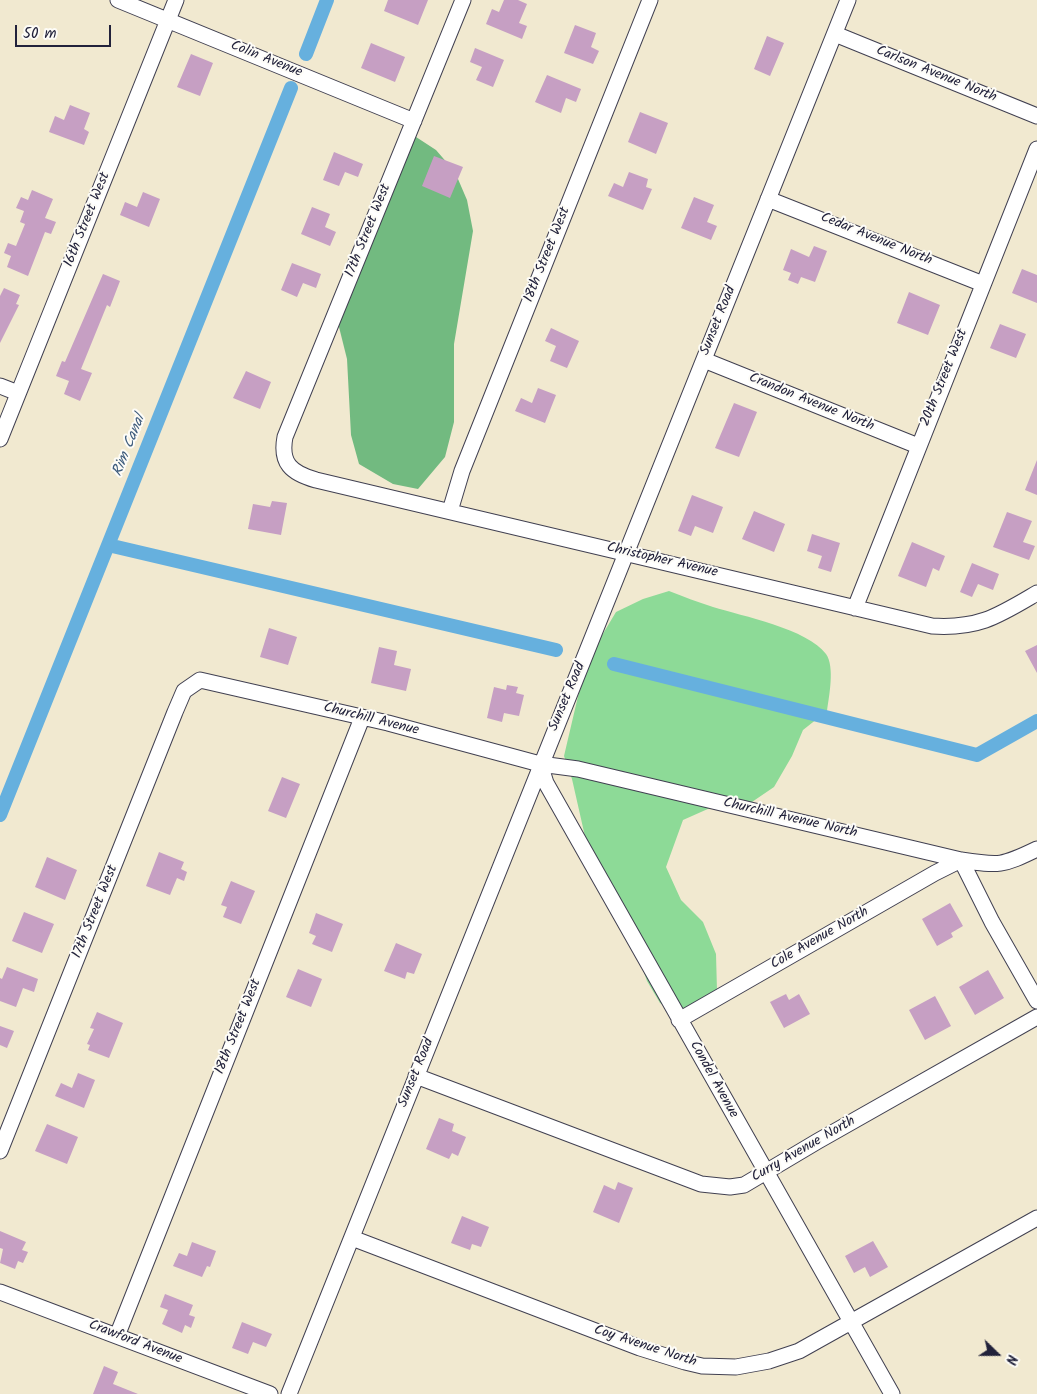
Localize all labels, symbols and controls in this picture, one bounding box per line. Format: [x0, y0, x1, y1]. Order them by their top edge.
scale bar [18, 15, 114, 47]
text: 50 m [23, 22, 57, 46]
street label: Colin Avenue [228, 38, 304, 82]
street label: Carlson Avenue North [873, 43, 999, 107]
street label: 16th Street West [61, 170, 115, 270]
street label: 17th Street West [343, 182, 395, 280]
street label: 18th Street West [521, 205, 575, 305]
street label: Cedar Avenue North [818, 210, 934, 270]
street label: Sunset Road [698, 284, 740, 358]
street label: 20th Street West [918, 327, 972, 429]
street label: Crandon Avenue North [746, 370, 876, 436]
water label: Rim Canal [109, 412, 151, 480]
street label: Christopher Avenue [605, 540, 719, 582]
street label: Sunset Road [546, 660, 590, 734]
street label: Churchill Avenue [321, 700, 421, 740]
street label: Churchill Avenue North [721, 795, 859, 843]
street label: 17th Street West [70, 863, 122, 961]
street label: Cole Avenue North [768, 904, 872, 974]
street label: 18th Street West [212, 977, 266, 1077]
street label: Sunset Road [396, 1036, 438, 1110]
street label: Condel Avenue [685, 1038, 741, 1122]
street label: Curry Avenue North [749, 1114, 859, 1186]
street label: Crawford Avenue [86, 1317, 184, 1369]
street label: Coy Avenue North [591, 1322, 699, 1372]
north arrow [972, 1329, 1022, 1379]
text: N [999, 1351, 1023, 1368]

